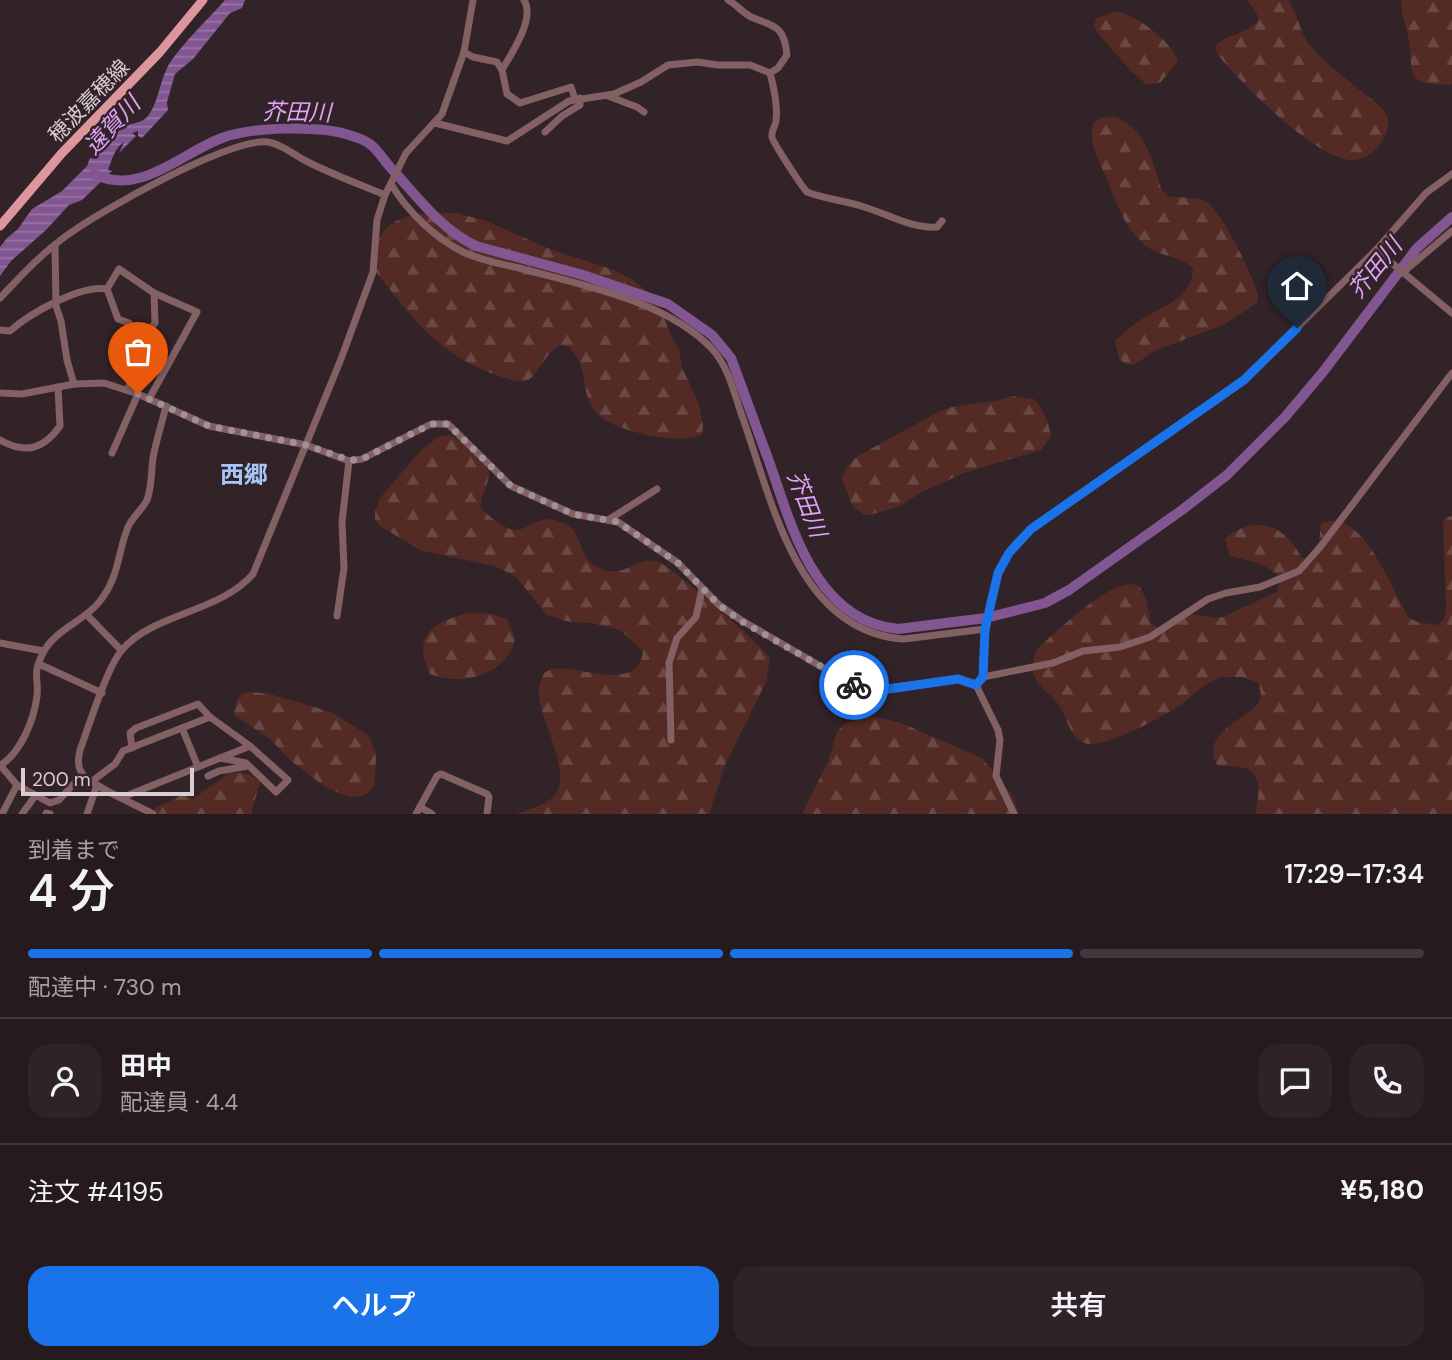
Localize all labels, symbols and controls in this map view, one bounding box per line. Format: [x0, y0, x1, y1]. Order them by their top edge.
street label: 穂波嘉穂線 [42, 54, 136, 148]
water label: 遠賀川 [78, 87, 149, 160]
water label: 芥田川 [262, 96, 335, 128]
water label: 芥田川 [1342, 229, 1410, 304]
pin [1267, 256, 1327, 328]
icon: home [1278, 267, 1316, 305]
pin [108, 322, 168, 394]
icon: bag [119, 333, 157, 371]
district label: 西郷 [220, 459, 268, 490]
water label: 芥田川 [781, 466, 834, 544]
courier [819, 650, 889, 720]
icon: bike [835, 666, 873, 704]
scale bar [21, 765, 194, 797]
text: 200 m [32, 767, 91, 792]
text: 到着まで [28, 835, 120, 865]
text: 17:29–17:34 [1284, 857, 1424, 891]
text: 4 分 [28, 861, 115, 921]
text: 配達中 · 730 m [28, 972, 181, 1002]
button: person [28, 1044, 102, 1118]
button: chat [1258, 1044, 1332, 1118]
button: phone [1350, 1044, 1424, 1118]
text: 田中 [120, 1049, 172, 1083]
text: 配達員 · 4.4 [120, 1087, 238, 1117]
text: ¥5,180 [1340, 1173, 1424, 1207]
text: 注文 #4195 [28, 1175, 164, 1209]
button: ヘルプ [28, 1266, 719, 1346]
button: 共有 [733, 1266, 1424, 1346]

